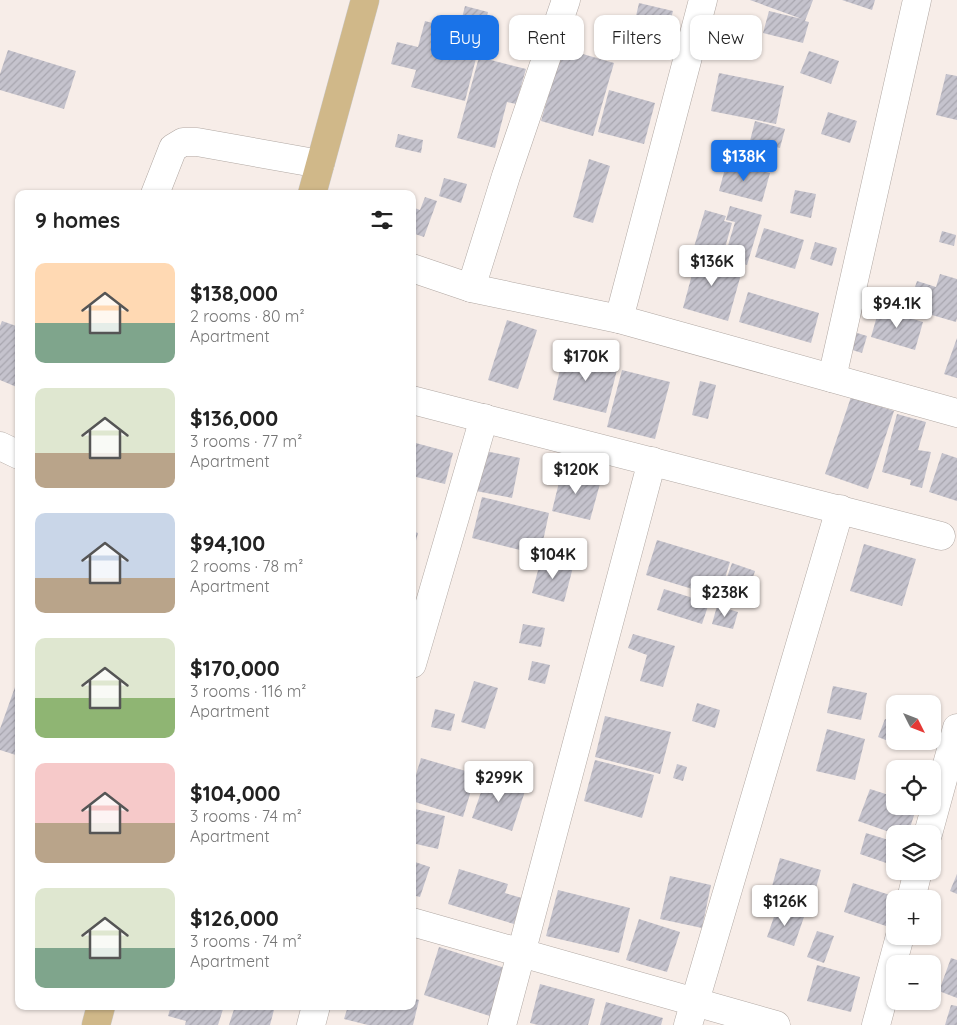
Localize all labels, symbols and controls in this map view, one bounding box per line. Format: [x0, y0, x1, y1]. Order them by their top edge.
chip: Buy [431, 15, 499, 60]
chip: Rent [509, 15, 584, 60]
chip: Filters [594, 15, 680, 60]
chip: New [690, 15, 762, 60]
pin: $138K [709, 140, 779, 182]
text: $138K [722, 146, 766, 166]
icon: filters [368, 206, 396, 234]
text: 9 homes [35, 207, 120, 233]
pin: $136K [677, 244, 747, 287]
text: $136K [690, 251, 734, 271]
text: $138,000 [190, 280, 278, 306]
icon: home [75, 283, 135, 343]
pin: $94.1K [856, 286, 938, 329]
text: $94.1K [873, 293, 921, 313]
text: 2 rooms · 80 m² [190, 306, 305, 326]
text: Apartment [190, 326, 270, 346]
pin: $170K [551, 340, 621, 382]
text: $170K [564, 346, 608, 366]
text: $136,000 [190, 405, 278, 431]
icon: home [75, 408, 135, 468]
text: 3 rooms · 77 m² [190, 431, 302, 451]
text: Apartment [190, 451, 270, 471]
pin: $120K [541, 452, 611, 495]
text: $120K [553, 459, 599, 479]
text: $94,100 [190, 530, 265, 556]
icon: home [75, 533, 135, 593]
pin: $104K [518, 538, 588, 580]
text: $104K [530, 544, 576, 564]
text: 2 rooms · 78 m² [190, 556, 303, 576]
text: Apartment [190, 576, 270, 596]
pin: $238K [690, 576, 760, 618]
text: $238K [702, 582, 748, 602]
text: $170,000 [190, 655, 280, 681]
icon: home [75, 658, 135, 718]
text: 3 rooms · 116 m² [190, 681, 306, 701]
north arrow [886, 695, 941, 750]
map controls [886, 695, 941, 1010]
text: Apartment [190, 701, 270, 721]
pin: $299K [464, 760, 534, 803]
button: locate [886, 760, 941, 815]
text: $299K [475, 767, 523, 787]
text: $104,000 [190, 780, 280, 806]
icon: home [75, 783, 135, 843]
text: 3 rooms · 74 m² [190, 806, 302, 826]
button: layers [886, 825, 941, 880]
text: Apartment [190, 826, 270, 846]
pin: $126K [750, 884, 820, 927]
button: + [886, 890, 941, 945]
text: $126K [763, 891, 807, 911]
text: $126,000 [190, 905, 279, 931]
icon: home [75, 908, 135, 968]
text: 3 rooms · 74 m² [190, 931, 302, 951]
text: Apartment [190, 951, 270, 971]
button: − [886, 955, 941, 1010]

